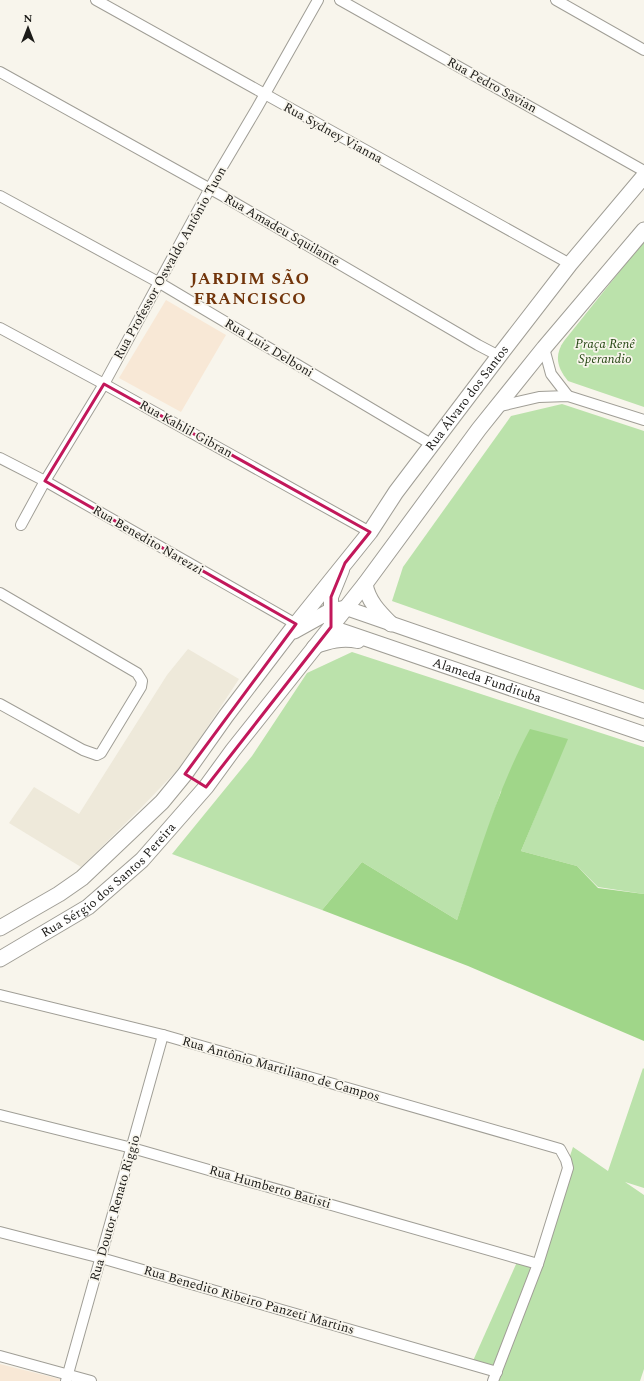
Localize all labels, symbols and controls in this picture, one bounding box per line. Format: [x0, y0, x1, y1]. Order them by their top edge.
north arrow [8, 8, 48, 48]
text: N [24, 10, 33, 27]
street label: Rua Pedro Savian [443, 52, 541, 118]
street label: Rua Sydney Vianna [280, 97, 387, 169]
street label: Rua Professor Oswaldo Antônio Tuon [108, 162, 232, 363]
street label: Rua Amadeu Squilante [220, 189, 344, 271]
district label: JARDIM SÃO FRANCISCO [190, 266, 310, 312]
street label: Rua Luiz Delboni [221, 313, 317, 383]
park label: Praça Renê Sperandio [575, 334, 635, 369]
street label: Rua Álvaro dos Santos [420, 341, 514, 455]
street label: Rua Kahlil Gibran [136, 395, 237, 463]
street label: Rua Benedito Narezzi [89, 500, 207, 580]
street label: Alameda Fundituba [430, 652, 545, 708]
street label: Rua Sérgio dos Santos Pereira [37, 817, 181, 943]
street label: Rua Antônio Martiliano de Campos [180, 1031, 382, 1107]
street label: Rua Doutor Renato Riggio [85, 1133, 145, 1283]
street label: Rua Humberto Batisti [207, 1160, 333, 1214]
street label: Rua Benedito Ribeiro Panzeti Martins [141, 1260, 357, 1340]

